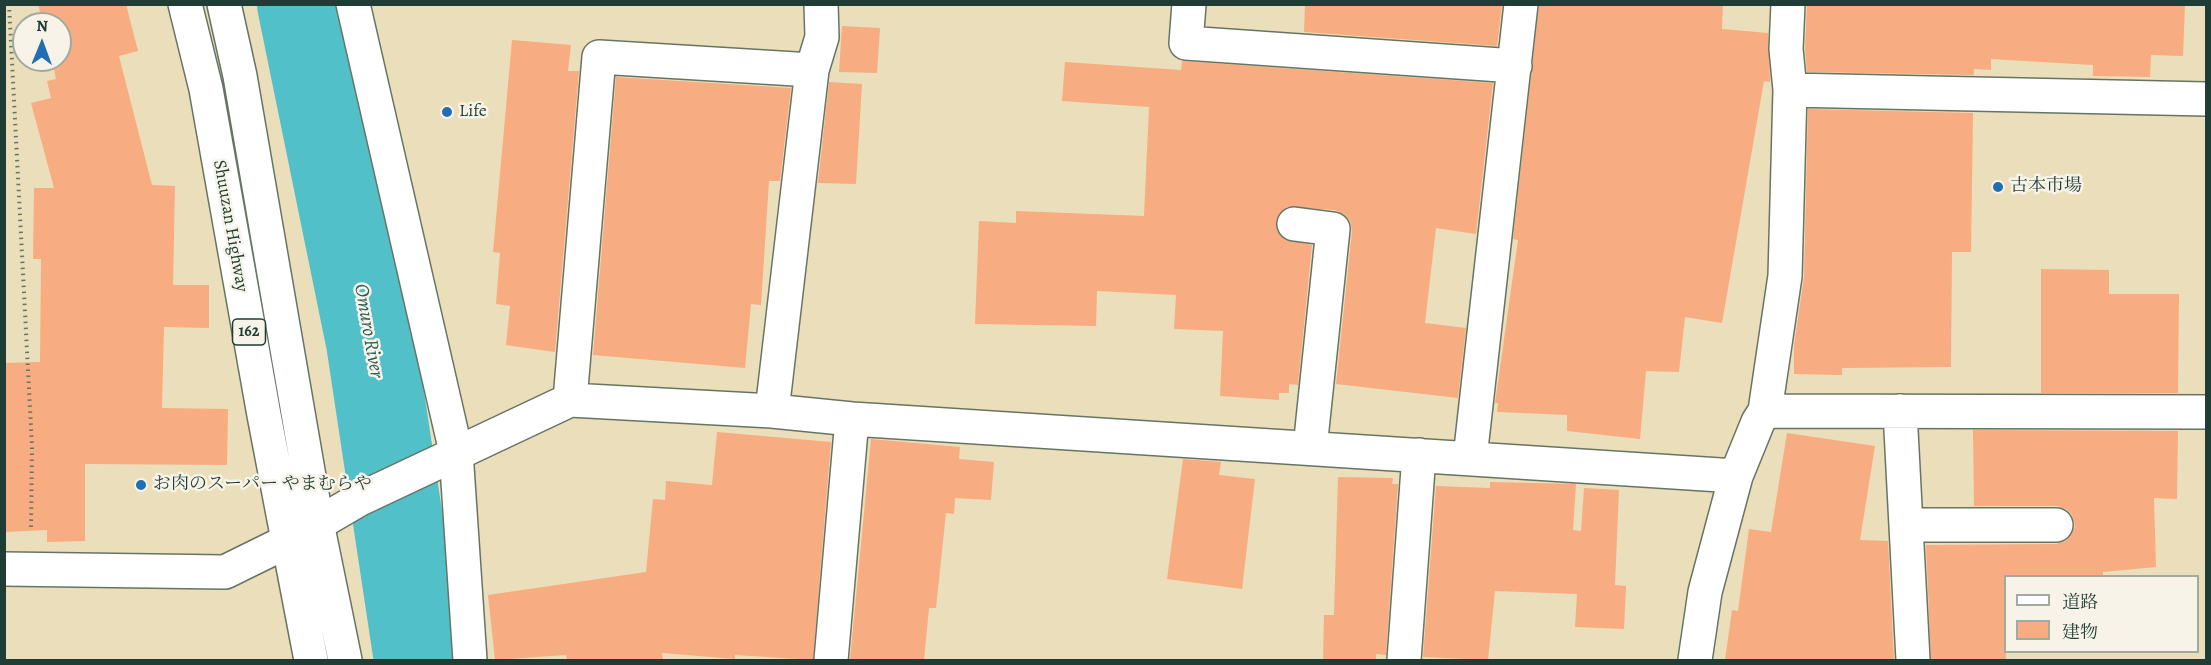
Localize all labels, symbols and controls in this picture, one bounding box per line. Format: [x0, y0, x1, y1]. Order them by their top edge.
north arrow [12, 12, 72, 72]
text: N [36, 15, 48, 37]
place label: Life [459, 101, 487, 123]
marker: Life [440, 105, 454, 119]
street label: Shuuzan Highway [208, 158, 252, 294]
place label: 古本市場 [2010, 176, 2082, 198]
marker: 古本市場 [1991, 180, 2005, 194]
water label: Omuro River [348, 282, 388, 380]
road number: 162 [232, 319, 266, 345]
place label: お肉のスーパー やまむらや [153, 474, 372, 496]
marker: お肉のスーパー やまむらや [134, 478, 148, 492]
legend [2004, 575, 2199, 653]
text: 道路 [2062, 590, 2098, 614]
text: 建物 [2062, 620, 2098, 644]

